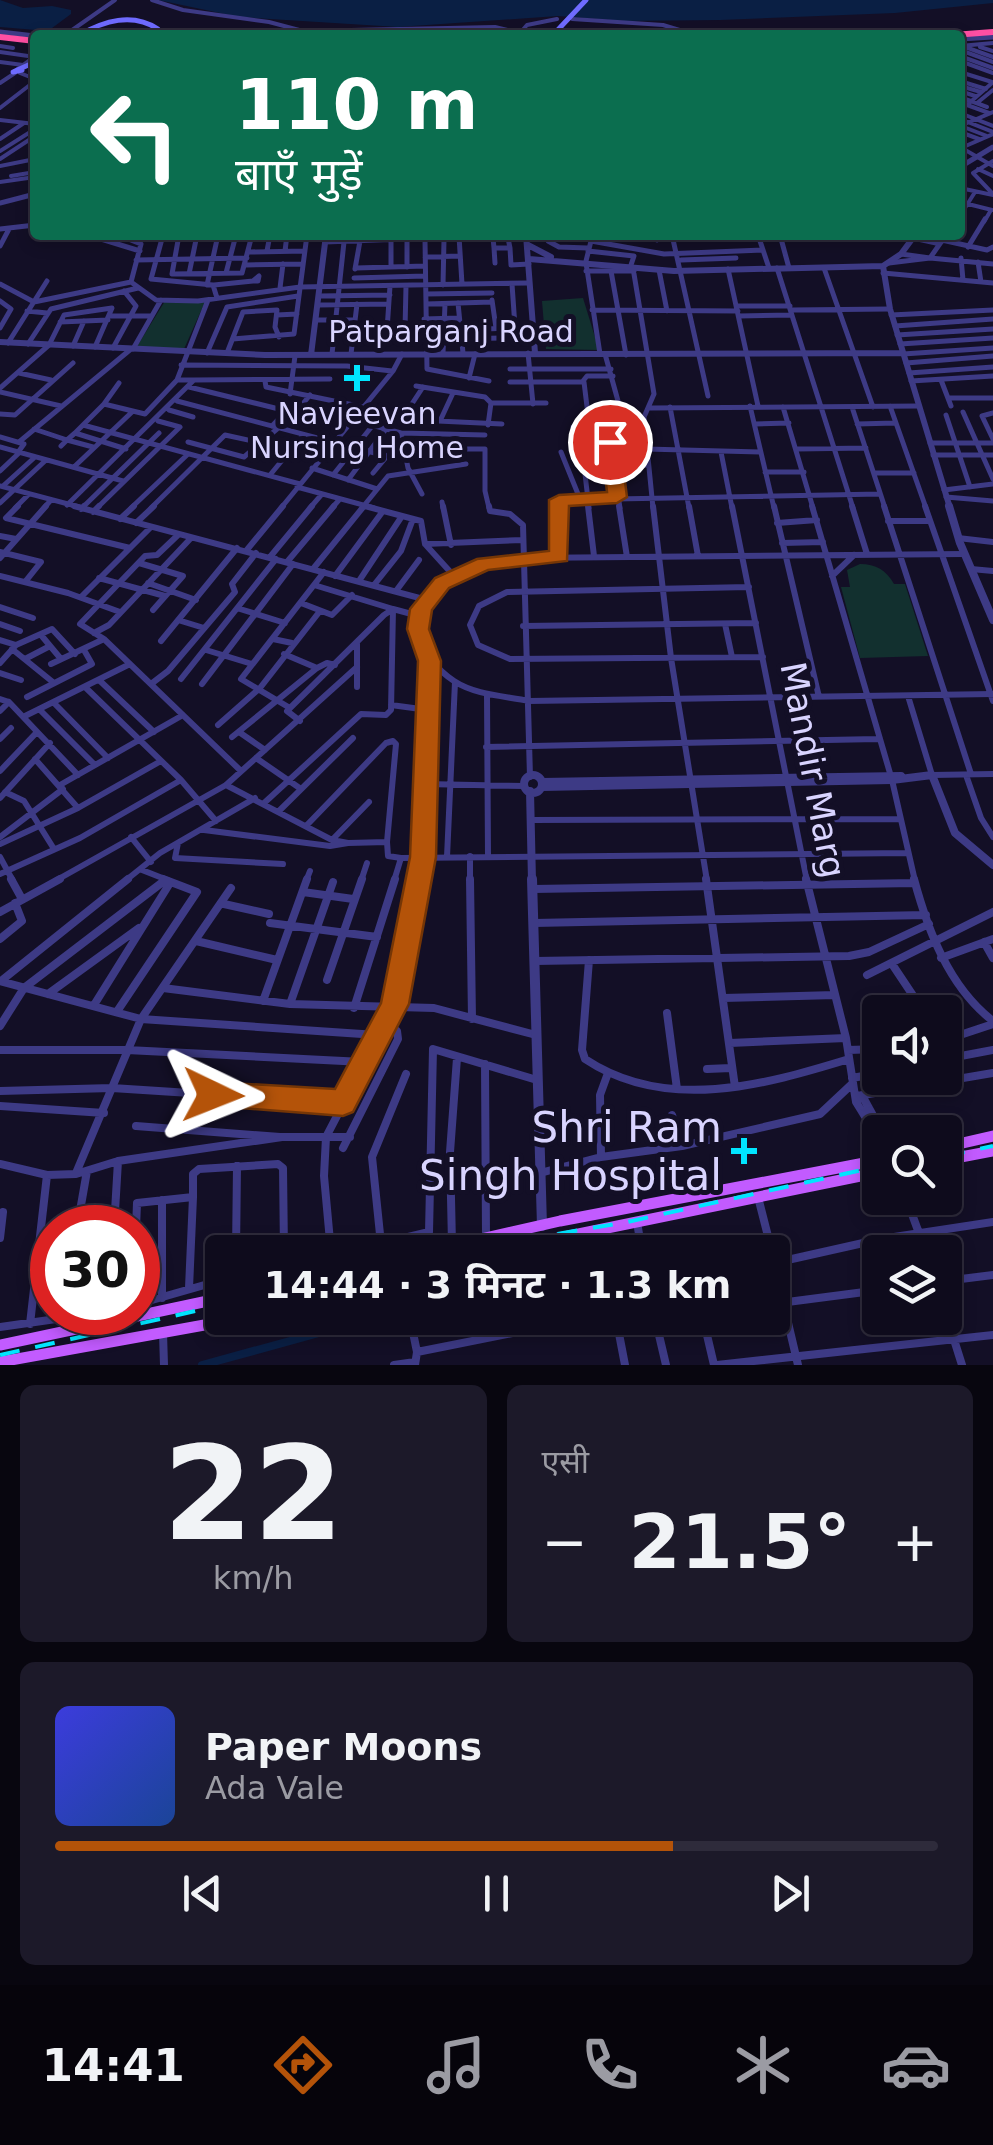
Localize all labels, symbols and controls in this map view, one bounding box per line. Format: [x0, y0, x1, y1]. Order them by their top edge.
text: 110 m [235, 64, 478, 146]
icon: left [70, 70, 200, 200]
text: बाएँ मुड़ें [235, 148, 363, 201]
street label: Patparganj Road [328, 314, 574, 349]
marker: Navjeevan Nursing Home [344, 365, 370, 391]
place label: Navjeevan Nursing Home [250, 396, 464, 465]
pin [568, 400, 653, 485]
icon: arrive [583, 415, 638, 470]
street label: Mandir Marg [772, 659, 854, 881]
map controls [862, 995, 962, 1335]
button: sound [862, 995, 962, 1095]
position arrow [161, 1043, 265, 1147]
place label: Shri Ram Singh Hospital [419, 1103, 722, 1200]
button: search [862, 1115, 962, 1215]
marker: Shri Ram Singh Hospital [731, 1138, 757, 1164]
speed limit sign: 30 [30, 1205, 160, 1335]
button: layers [862, 1235, 962, 1335]
text: 14:44 · 3 मिनट · 1.3 km [264, 1263, 731, 1307]
text: 22 [163, 1418, 344, 1570]
text: एसी [542, 1443, 589, 1481]
text: 21.5° [628, 1498, 851, 1586]
text: − [542, 1510, 588, 1574]
text: + [892, 1510, 938, 1574]
text: km/h [213, 1559, 294, 1597]
text: Paper Moons [205, 1725, 482, 1769]
text: Ada Vale [205, 1769, 344, 1807]
icon: previous [175, 1866, 230, 1921]
icon: pause [469, 1866, 524, 1921]
icon: next [763, 1866, 818, 1921]
icon: directions [268, 2030, 338, 2100]
icon: music [421, 2030, 491, 2100]
icon: phone [575, 2030, 645, 2100]
icon: climate [728, 2030, 798, 2100]
icon: car [881, 2030, 951, 2100]
text: 14:41 [42, 2039, 185, 2092]

